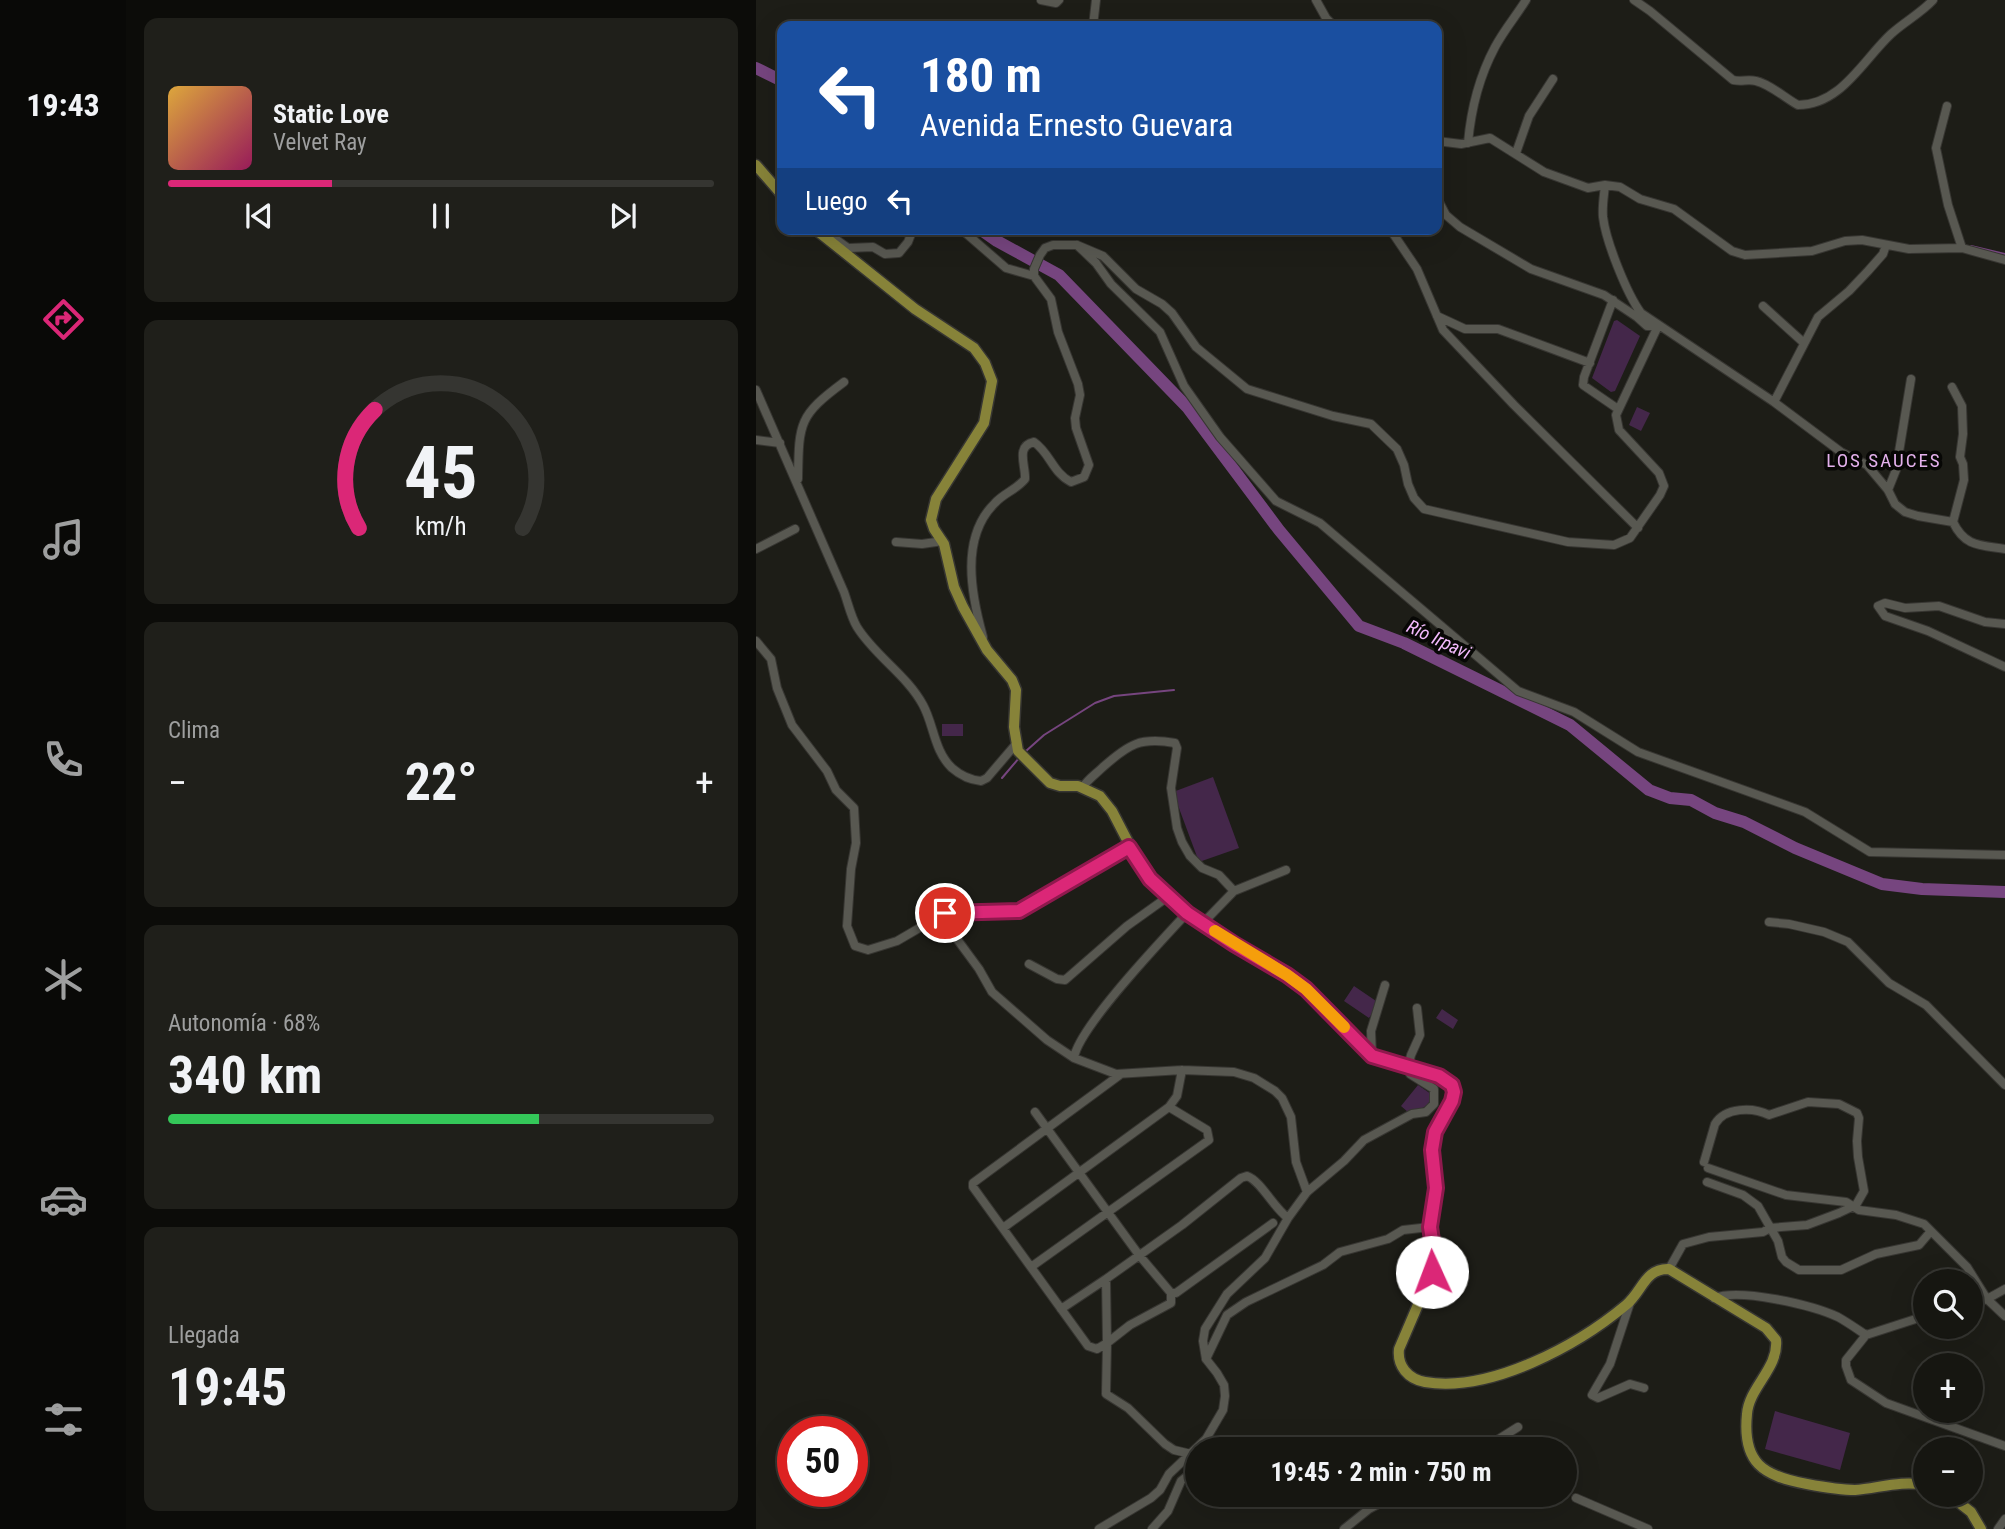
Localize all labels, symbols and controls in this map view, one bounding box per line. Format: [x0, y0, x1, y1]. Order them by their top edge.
text: 180 m [920, 47, 1042, 104]
icon: left [805, 49, 896, 140]
text: 19:43 [26, 86, 100, 124]
text: Static Love [273, 99, 389, 129]
text: Avenida Ernesto Guevara [920, 106, 1233, 144]
text: Velvet Ray [273, 129, 367, 156]
icon: left [881, 182, 919, 220]
text: Luego [805, 186, 867, 216]
icon: previous [240, 197, 278, 235]
icon: pause [422, 197, 460, 235]
icon: next [604, 197, 642, 235]
icon: directions [39, 295, 88, 344]
text: 45 [404, 431, 478, 517]
district label: LOS SAUCES [1826, 449, 1942, 472]
text: km/h [415, 512, 467, 541]
icon: music [39, 515, 88, 564]
water label: Río Irpavi [1403, 615, 1475, 665]
text: Clima [168, 717, 220, 744]
icon: phone [39, 735, 88, 784]
text: 22° [405, 752, 477, 813]
text: − [168, 761, 187, 805]
text: + [695, 761, 714, 805]
pin [915, 883, 975, 943]
icon: arrive [926, 894, 964, 932]
icon: climate [39, 955, 88, 1004]
text: Autonomía · 68% [168, 1010, 320, 1037]
text: 340 km [168, 1045, 322, 1106]
icon: car [39, 1175, 88, 1224]
position arrow [1395, 1235, 1469, 1309]
map controls [1913, 1269, 1983, 1507]
button: search [1913, 1269, 1983, 1339]
text: Llegada [168, 1322, 240, 1349]
button: + [1913, 1353, 1983, 1423]
text: 19:45 [168, 1357, 287, 1418]
icon: filters [39, 1395, 88, 1444]
speed limit sign: 50 [777, 1416, 868, 1507]
button: − [1913, 1437, 1983, 1507]
text: 19:45 · 2 min · 750 m [1271, 1457, 1491, 1487]

